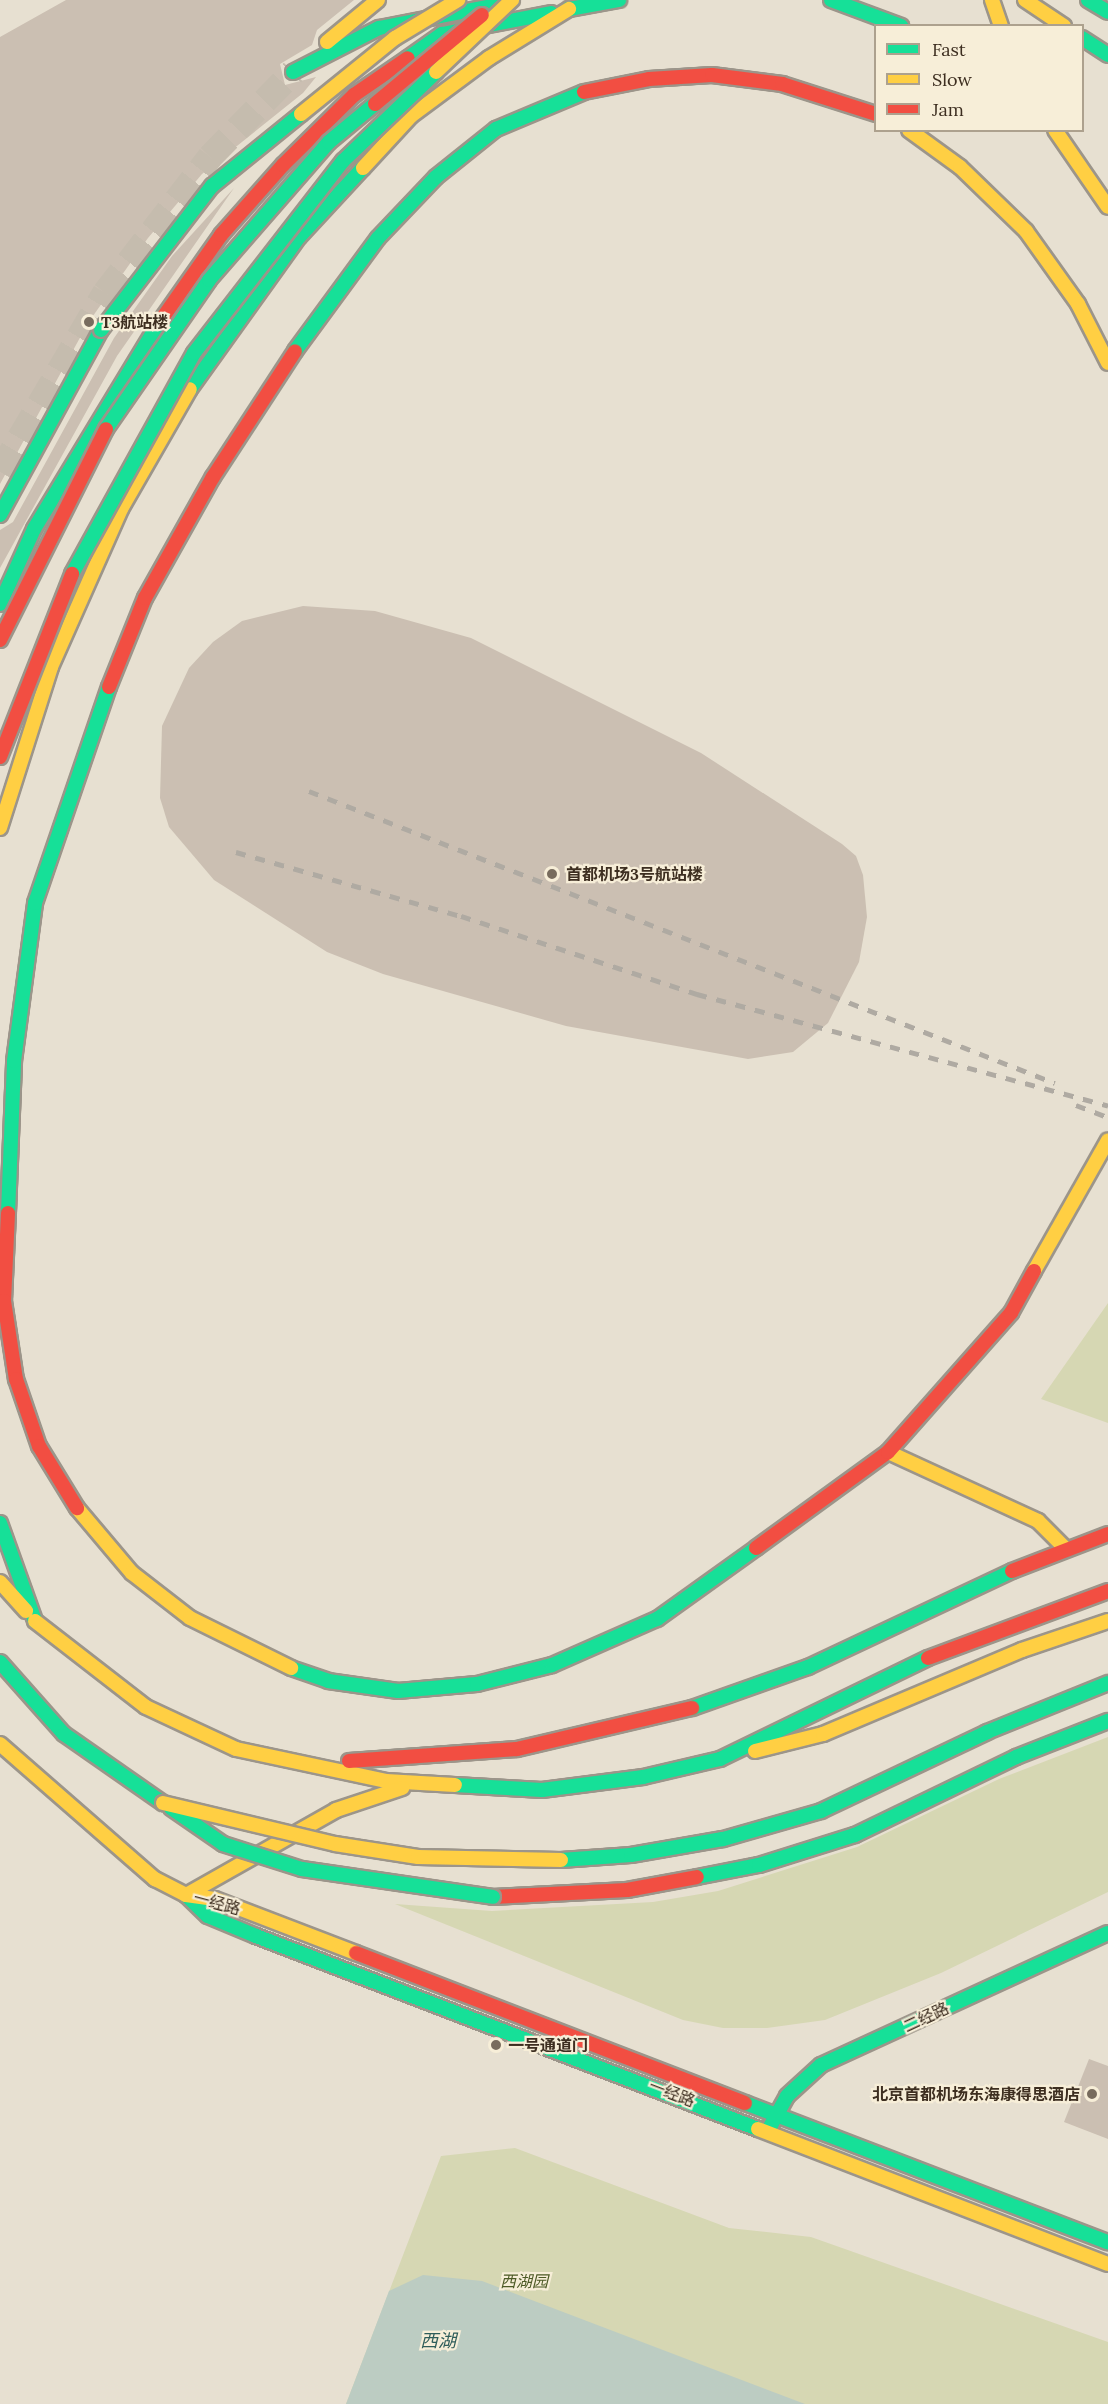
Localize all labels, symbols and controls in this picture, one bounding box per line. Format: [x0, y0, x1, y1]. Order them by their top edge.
legend [874, 24, 1084, 132]
text: Fast [932, 38, 966, 61]
text: Slow [932, 68, 972, 91]
text: Jam [932, 98, 964, 121]
place label: T3航站楼 [101, 312, 168, 332]
marker: T3航站楼 [82, 315, 96, 329]
place label: 首都机场3号航站楼 [566, 864, 703, 884]
marker: 首都机场3号航站楼 [543, 865, 561, 883]
street label: 一经路 [191, 1888, 243, 1918]
street label: 二经路 [900, 1998, 952, 2036]
place label: 一号通道门 [508, 2035, 588, 2055]
marker: 一号通道门 [489, 2038, 503, 2052]
street label: 一经路 [646, 2075, 698, 2111]
place label: 北京首都机场东海康得思酒店 [872, 2084, 1080, 2104]
marker: 北京首都机场东海康得思酒店 [1085, 2087, 1099, 2101]
park label: 西湖园 [500, 2271, 548, 2291]
water label: 西湖 [420, 2330, 456, 2352]

